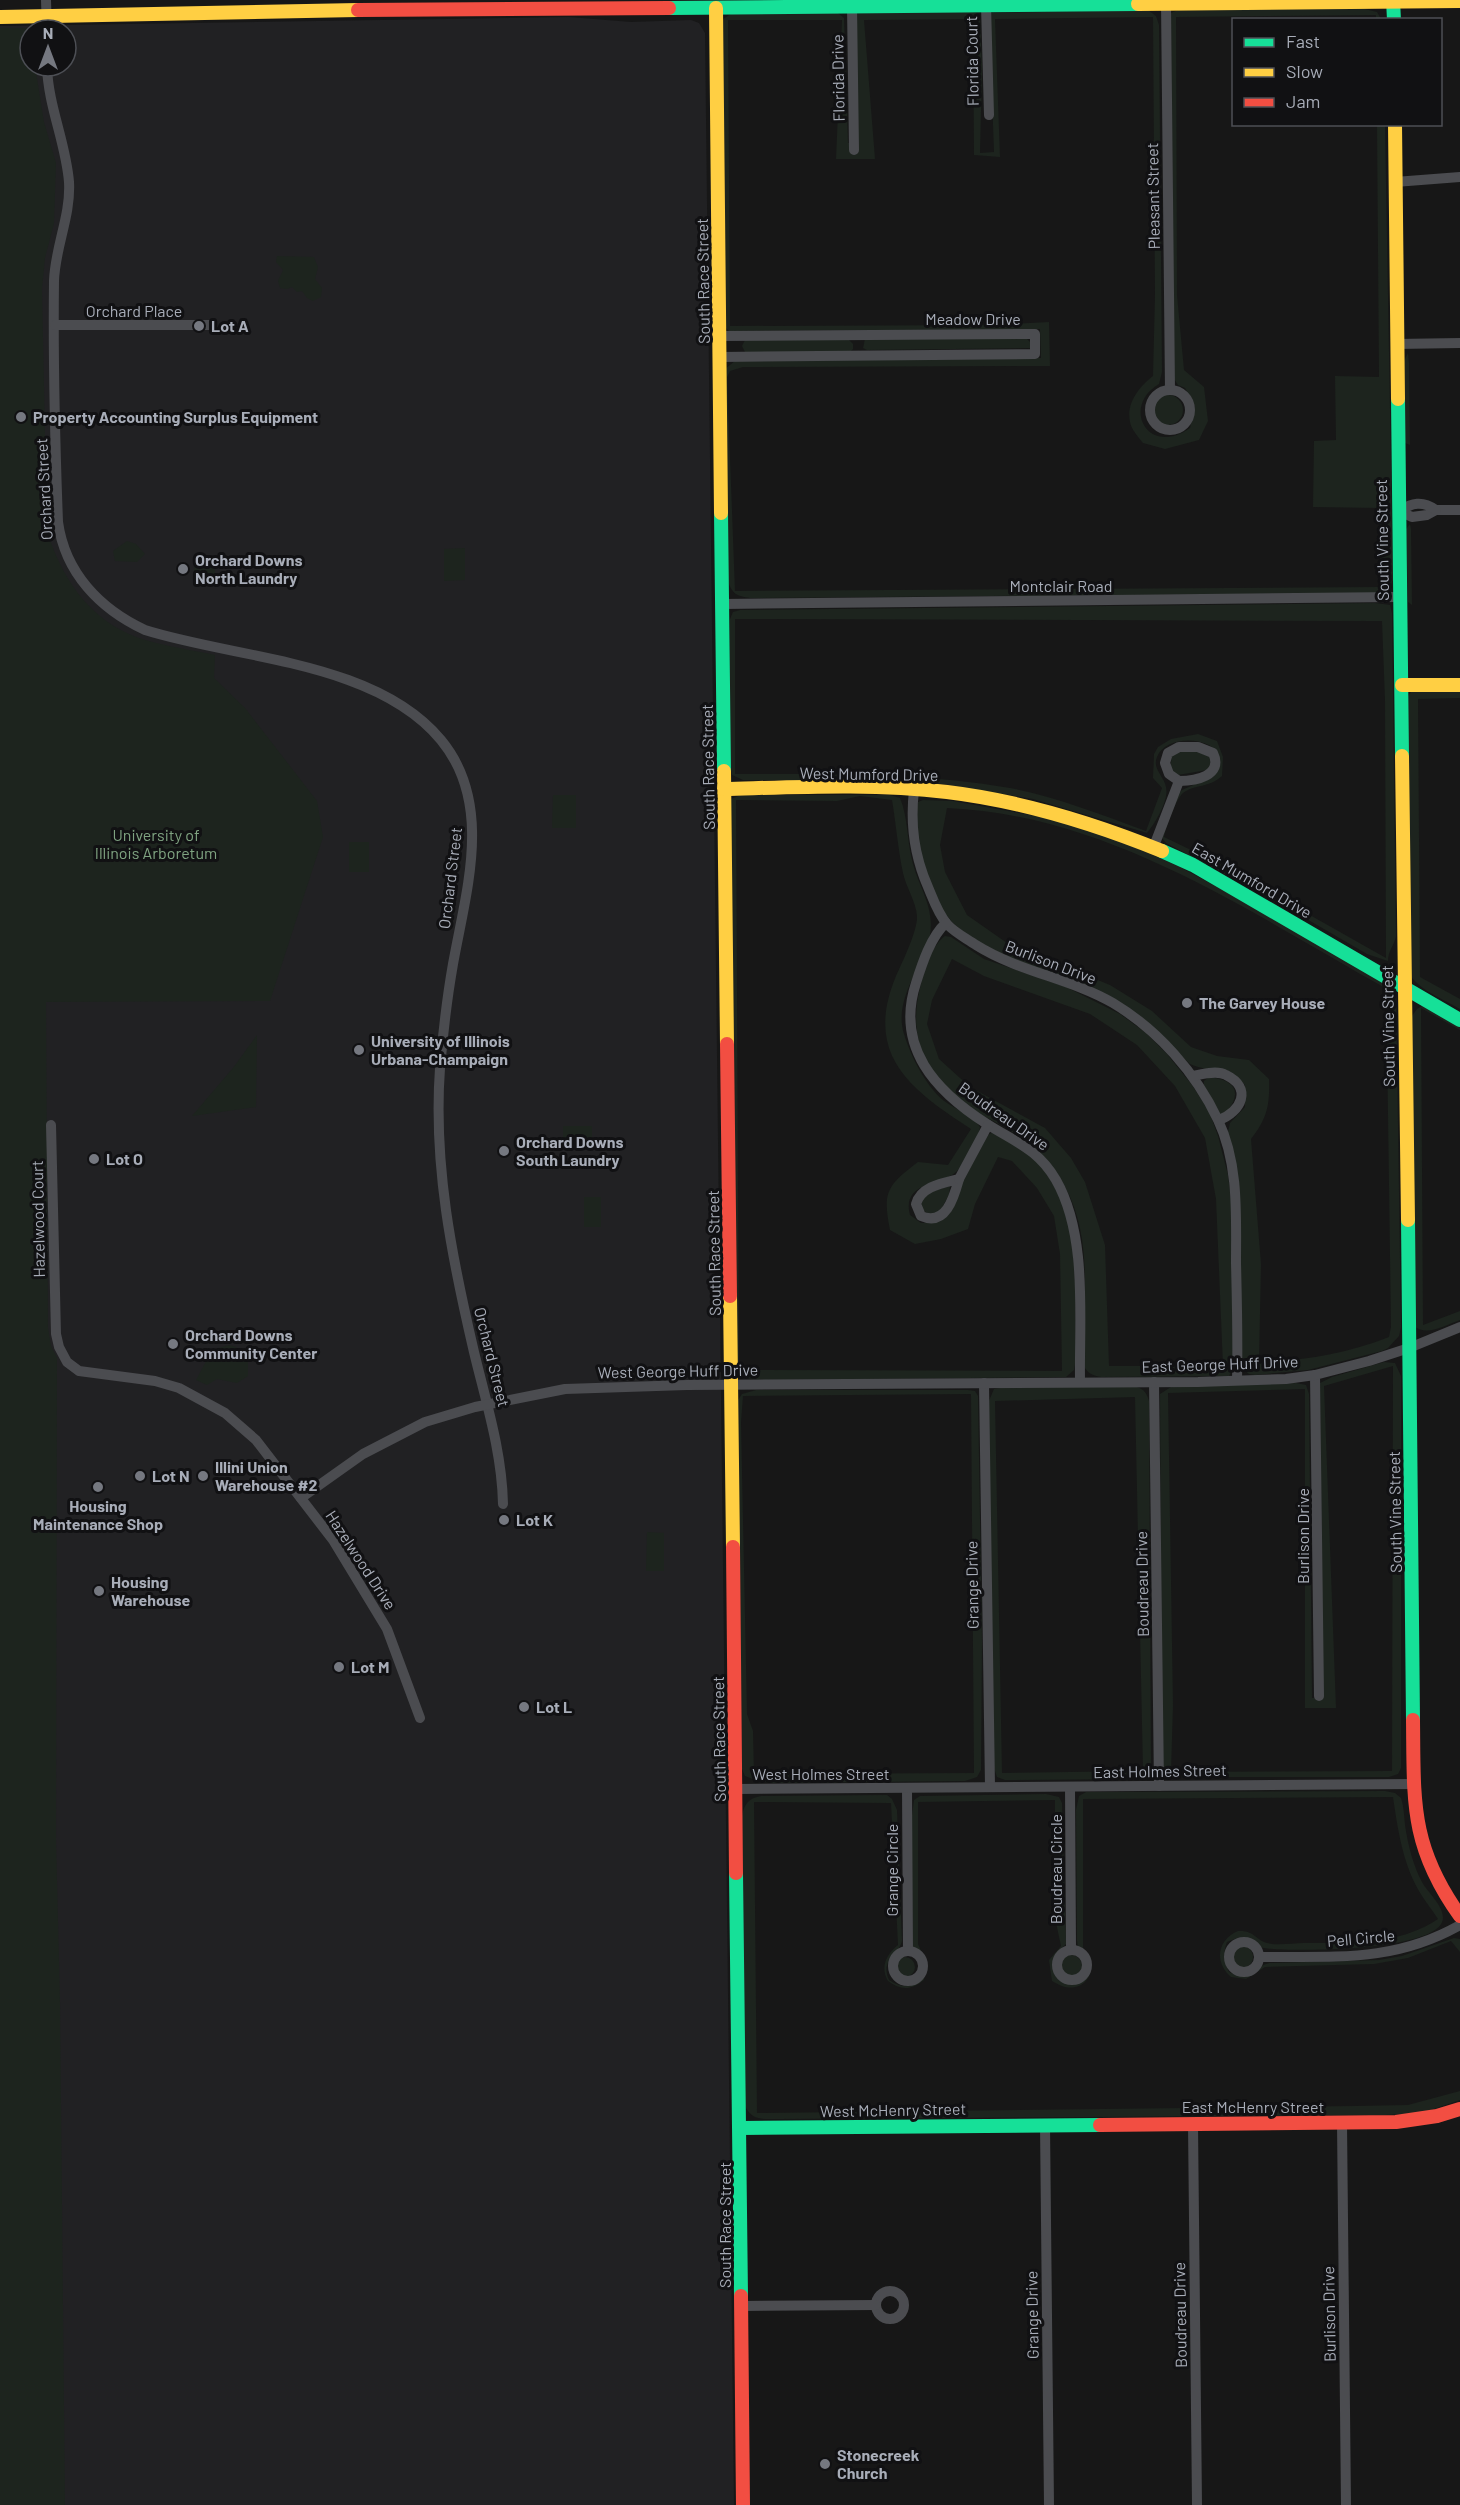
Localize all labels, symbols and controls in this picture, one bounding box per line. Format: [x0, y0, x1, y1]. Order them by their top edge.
street label: Florida Court [961, 16, 982, 106]
north arrow [18, 18, 78, 78]
legend [1232, 18, 1442, 126]
text: N [43, 23, 53, 42]
text: Fast [1286, 30, 1320, 52]
street label: Florida Drive [827, 34, 848, 122]
text: Slow [1286, 60, 1323, 82]
text: Jam [1286, 90, 1320, 112]
street label: Pleasant Street [1142, 142, 1163, 250]
street label: South Race Street [692, 218, 713, 344]
street label: Orchard Place [86, 301, 182, 320]
street label: Meadow Drive [925, 309, 1021, 328]
place label: Lot A [211, 316, 249, 335]
marker: Lot A [192, 319, 206, 333]
place label: Property Accounting Surplus Equipment [33, 407, 318, 426]
marker: Property Accounting Surplus Equipment [14, 410, 28, 424]
street label: Orchard Street [31, 438, 56, 541]
street label: South Vine Street [1371, 479, 1392, 601]
place label: Orchard Downs North Laundry [195, 550, 303, 587]
marker: Orchard Downs North Laundry [176, 562, 190, 576]
street label: Montclair Road [1009, 576, 1113, 595]
street label: South Race Street [697, 704, 718, 830]
street label: West Mumford Drive [800, 763, 938, 784]
park label: University of Illinois Arboretum [95, 825, 217, 862]
street label: Orchard Street [434, 826, 465, 930]
street label: East Mumford Drive [1189, 838, 1315, 921]
street label: Burlison Drive [1003, 935, 1099, 988]
street label: South Vine Street [1377, 965, 1398, 1087]
place label: The Garvey House [1199, 993, 1326, 1012]
marker: The Garvey House [1180, 996, 1194, 1010]
place label: University of Illinois Urbana-Champaign [371, 1031, 510, 1068]
marker: University of Illinois Urbana-Champaign [352, 1043, 366, 1057]
street label: Boudreau Drive [955, 1077, 1053, 1154]
place label: Orchard Downs South Laundry [516, 1132, 624, 1169]
marker: Orchard Downs South Laundry [497, 1144, 511, 1158]
place label: Lot O [106, 1149, 143, 1168]
marker: Lot O [87, 1152, 101, 1166]
street label: Hazelwood Court [27, 1160, 48, 1278]
street label: South Race Street [703, 1190, 724, 1316]
street label: Orchard Street [471, 1305, 514, 1409]
place label: Orchard Downs Community Center [185, 1325, 317, 1362]
marker: Orchard Downs Community Center [166, 1337, 180, 1351]
street label: East George Huff Drive [1141, 1351, 1299, 1376]
street label: West George Huff Drive [598, 1360, 758, 1381]
street label: South Vine Street [1384, 1451, 1405, 1573]
place label: Illini Union Warehouse #2 [215, 1457, 317, 1494]
place label: Lot N [152, 1466, 190, 1485]
marker: Lot N [133, 1469, 147, 1483]
marker: Illini Union Warehouse #2 [196, 1469, 210, 1483]
marker: Housing Maintenance Shop [91, 1480, 105, 1494]
street label: Burlison Drive [1293, 1488, 1312, 1584]
place label: Housing Maintenance Shop [33, 1496, 163, 1533]
street label: Hazelwood Drive [322, 1507, 401, 1613]
place label: Lot K [516, 1510, 553, 1529]
marker: Lot K [497, 1513, 511, 1527]
street label: Boudreau Drive [1131, 1531, 1152, 1637]
street label: Grange Drive [961, 1541, 982, 1629]
place label: Housing Warehouse [111, 1572, 191, 1609]
marker: Housing Warehouse [92, 1584, 106, 1598]
place label: Lot M [351, 1657, 390, 1676]
marker: Lot M [332, 1660, 346, 1674]
street label: South Race Street [708, 1676, 729, 1802]
place label: Lot L [536, 1697, 572, 1716]
marker: Lot L [517, 1700, 531, 1714]
street label: East Holmes Street [1093, 1760, 1227, 1781]
street label: West Holmes Street [752, 1764, 890, 1783]
street label: Boudreau Circle [1046, 1814, 1065, 1924]
street label: Grange Circle [882, 1824, 901, 1916]
street label: Pell Circle [1326, 1925, 1396, 1950]
street label: East McHenry Street [1182, 2097, 1324, 2116]
street label: West McHenry Street [820, 2099, 966, 2120]
street label: South Race Street [715, 2162, 734, 2288]
street label: Boudreau Drive [1169, 2262, 1190, 2368]
street label: Burlison Drive [1318, 2266, 1339, 2362]
street label: Grange Drive [1021, 2271, 1042, 2359]
place label: Stonecreek Church [837, 2445, 920, 2482]
marker: Stonecreek Church [818, 2457, 832, 2471]

